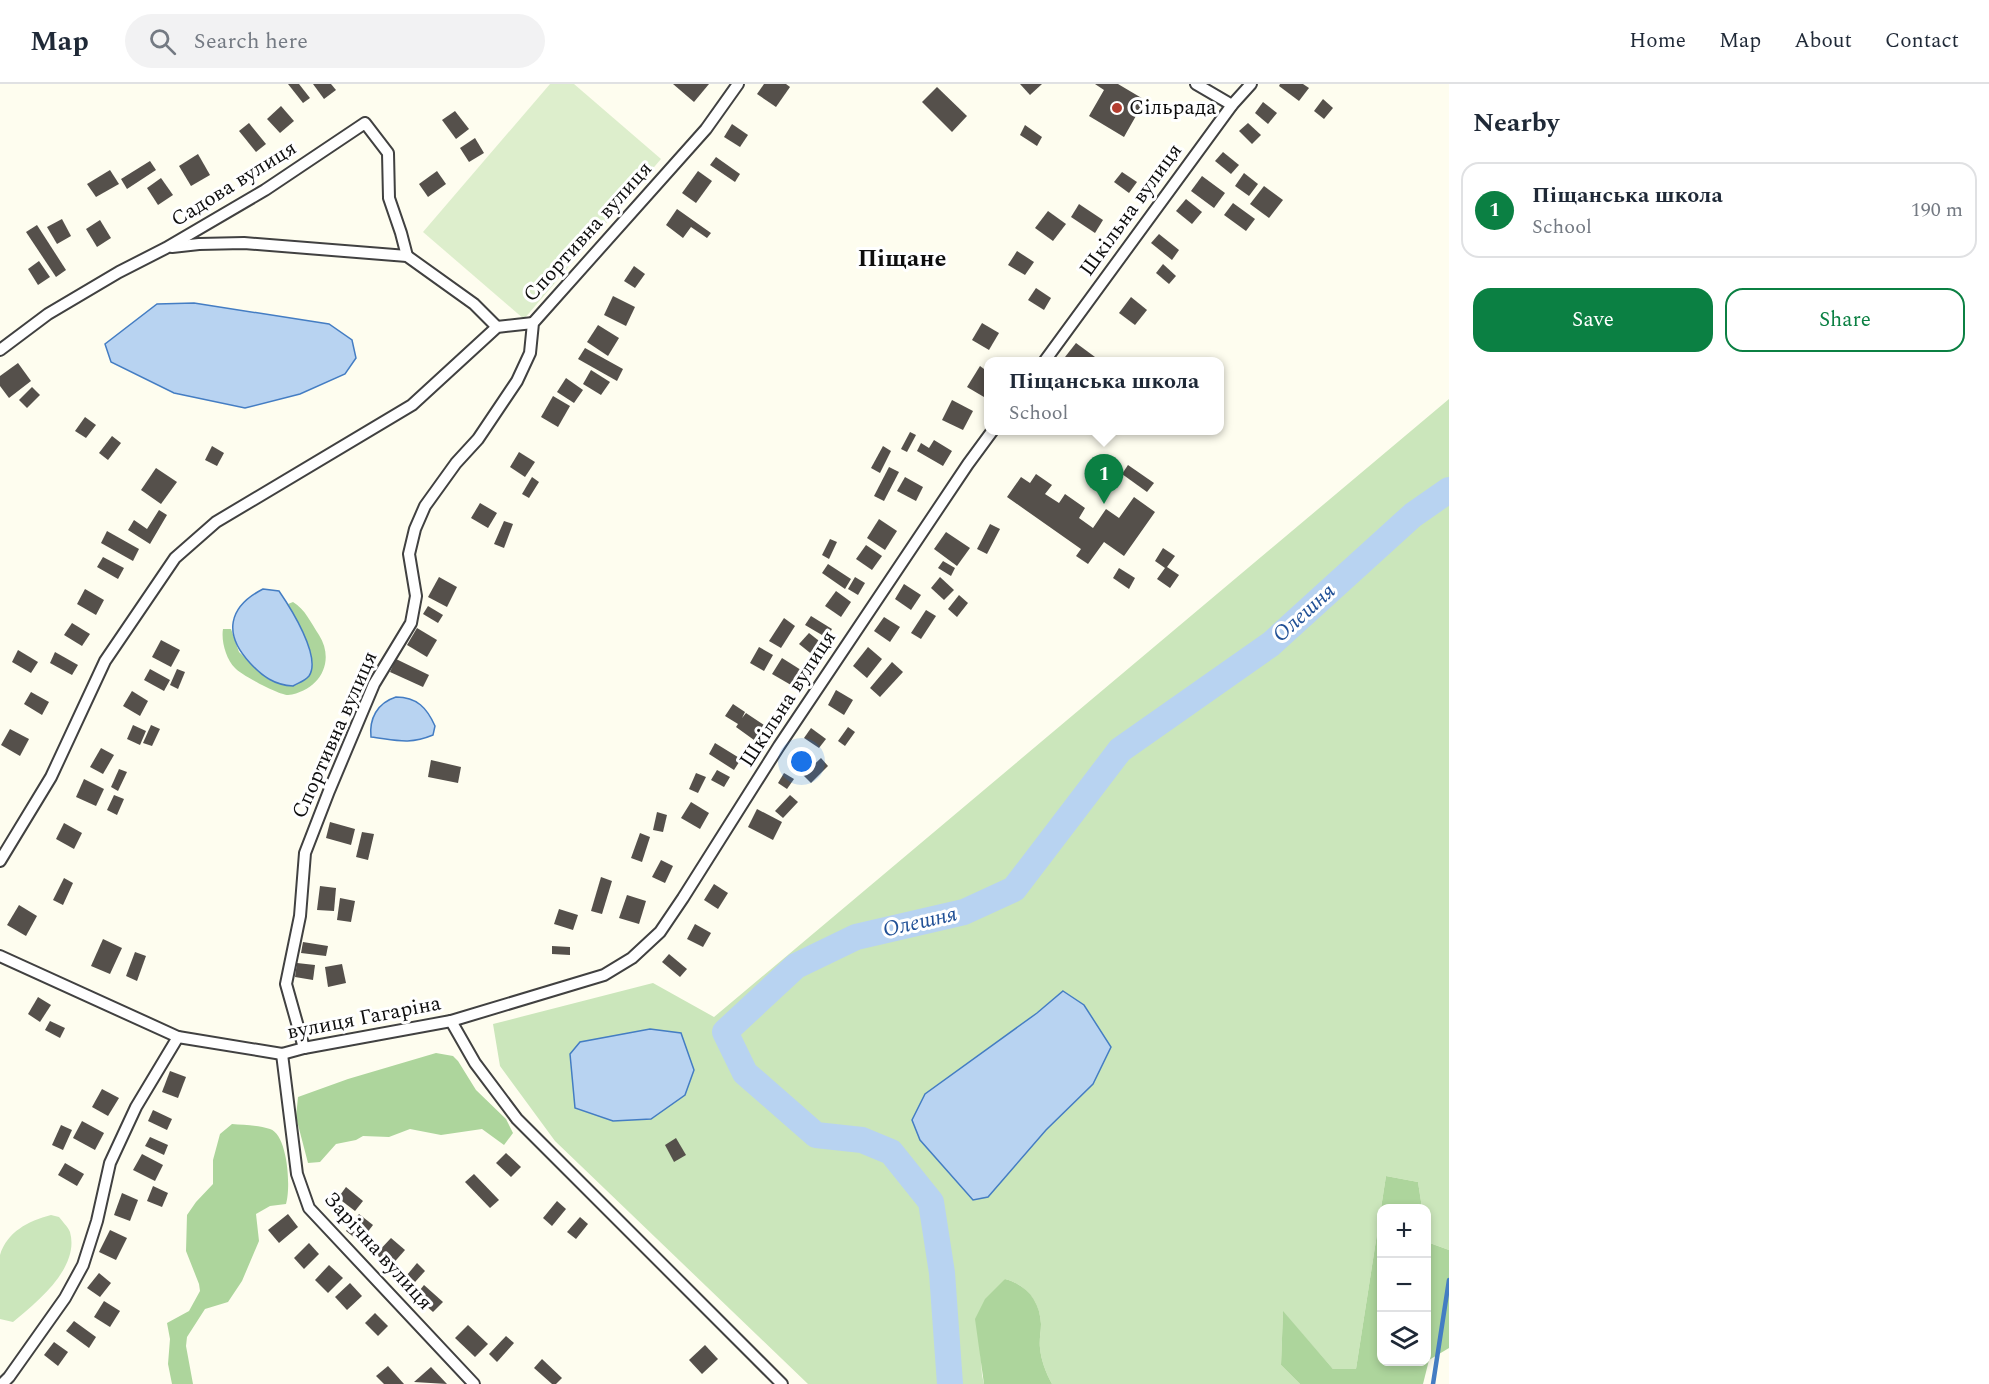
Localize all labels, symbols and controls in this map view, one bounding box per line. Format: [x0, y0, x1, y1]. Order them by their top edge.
search box [125, 14, 545, 68]
text: Map [30, 20, 89, 63]
icon: search [146, 25, 179, 58]
text: Search here [194, 25, 308, 58]
text: Home [1629, 25, 1686, 57]
text: Map [1719, 25, 1761, 57]
text: About [1794, 25, 1852, 57]
text: Contact [1885, 25, 1959, 57]
place label: Сільрада [1129, 92, 1217, 124]
marker: Сільрада [1110, 101, 1124, 115]
text: Nearby [1473, 103, 1559, 143]
street label: Садова вулиця [165, 133, 303, 235]
street label: Шкільна вулиця [1072, 137, 1190, 283]
street label: Спортивна вулиця [516, 154, 660, 310]
text: Піщанська школа [1532, 179, 1723, 212]
text: 1 [1489, 195, 1500, 225]
text: 190 m [1911, 195, 1963, 225]
text: School [1532, 212, 1592, 242]
district label: Піщане [858, 241, 946, 277]
button: Save [1473, 288, 1713, 352]
button: Share [1725, 288, 1965, 352]
popup [984, 357, 1224, 435]
text: Піщанська школа [1009, 365, 1199, 398]
text: School [1009, 398, 1068, 428]
pin: 1 [1084, 454, 1124, 504]
water label: Олешня [1265, 575, 1343, 650]
street label: Шкільна вулиця [732, 624, 844, 774]
street label: Спортивна вулиця [284, 646, 386, 824]
your location [787, 747, 816, 776]
water label: Олешня [880, 897, 961, 947]
street label: вулиця Гагаріна [284, 987, 444, 1049]
street label: Зарічна вулиця [316, 1185, 440, 1317]
map controls [1377, 1204, 1431, 1366]
button: + [1377, 1204, 1431, 1258]
button: − [1377, 1258, 1431, 1312]
button: layers [1377, 1312, 1431, 1366]

